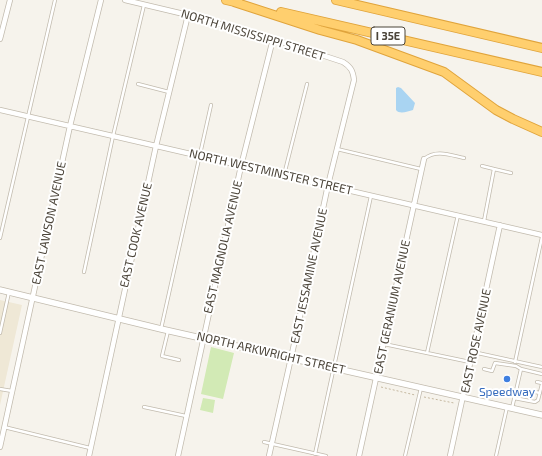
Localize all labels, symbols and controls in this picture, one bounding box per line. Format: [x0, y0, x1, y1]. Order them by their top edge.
street label: NORTH MISSISSIPPI STREET [179, 6, 327, 64]
road number: I 35E [371, 27, 405, 45]
street label: NORTH WESTMINSTER STREET [188, 146, 354, 198]
street label: EAST LAWSON AVENUE [29, 160, 69, 286]
street label: EAST MAGNOLIA AVENUE [201, 179, 245, 315]
street label: EAST COOK AVENUE [117, 181, 155, 289]
street label: EAST JESSAMINE AVENUE [288, 207, 330, 345]
street label: EAST GERANIUM AVENUE [371, 239, 413, 375]
street label: EAST ROSE AVENUE [458, 287, 494, 395]
street label: NORTH ARKWRIGHT STREET [195, 329, 347, 377]
marker: Speedway [502, 374, 512, 384]
place label: Speedway [479, 385, 535, 399]

